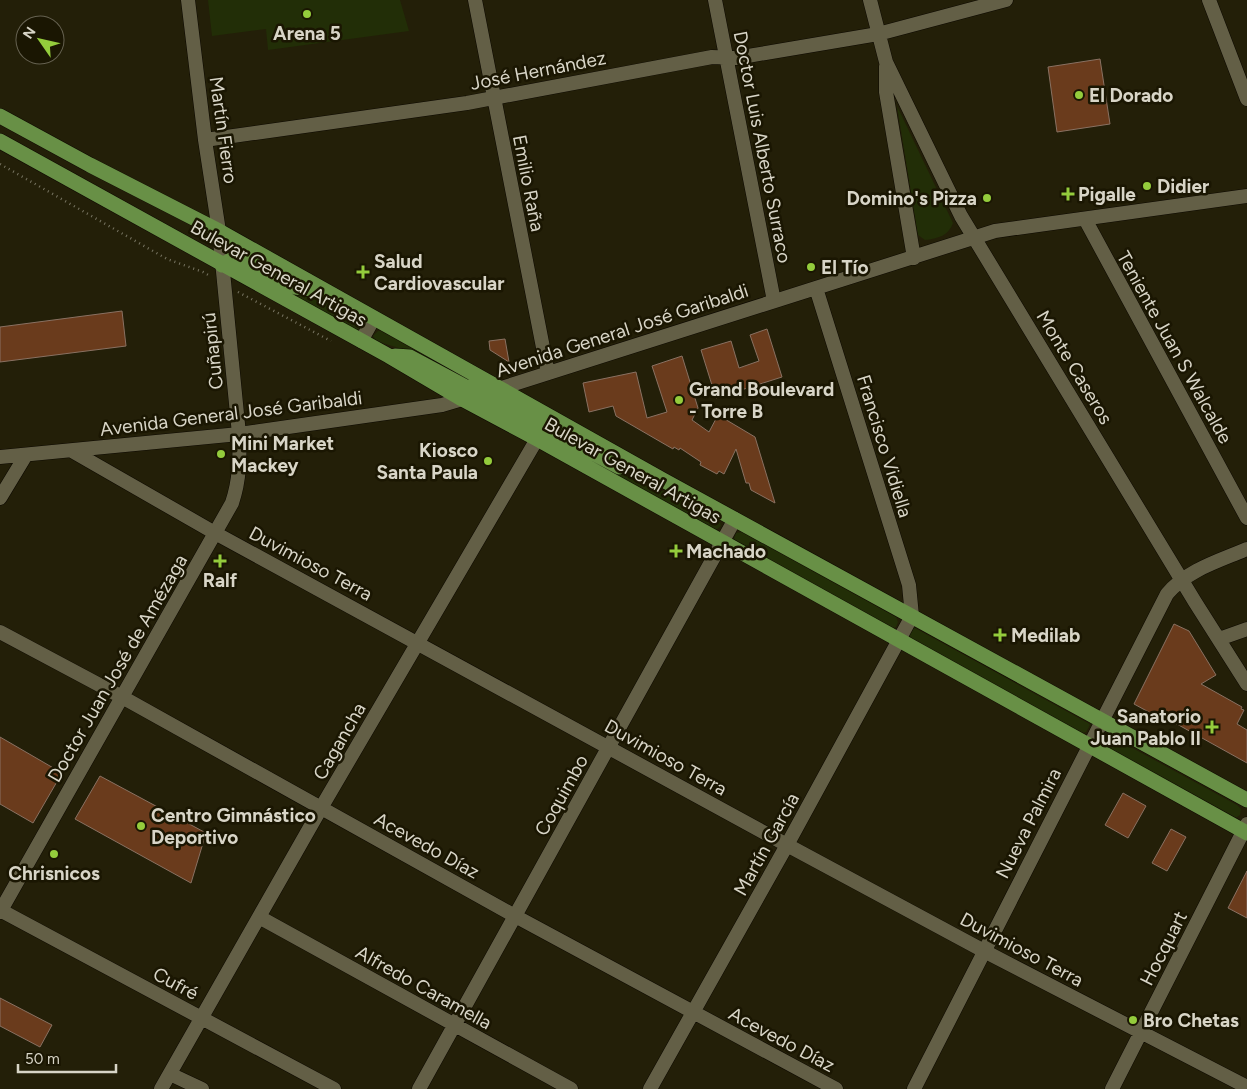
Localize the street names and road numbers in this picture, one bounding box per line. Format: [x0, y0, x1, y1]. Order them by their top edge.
street label: Doctor Luis Alberto Surraco [729, 29, 796, 265]
street label: José Hernández [468, 46, 608, 95]
street label: Martín Fierro [205, 75, 242, 185]
street label: Emilio Raña [508, 133, 549, 233]
street label: Bulevar General Artigas [186, 215, 371, 332]
street label: Teniente Juan S Walcalde [1112, 247, 1237, 448]
street label: Avenida General José Garibaldi [493, 279, 751, 382]
street label: Monte Caseros [1032, 306, 1118, 429]
street label: Cuñapirú [197, 311, 228, 391]
street label: Francisco Vidiella [852, 372, 917, 520]
street label: Avenida General José Garibaldi [99, 386, 364, 441]
street label: Bulevar General Artigas [540, 412, 725, 529]
street label: Duvimioso Terra [245, 521, 376, 606]
street label: Doctor Juan José de Amézaga [43, 550, 192, 786]
street label: Cagancha [308, 699, 371, 784]
street label: Duvimioso Terra [601, 714, 731, 801]
street label: Coquimbo [530, 751, 593, 840]
street label: Nueva Palmira [991, 764, 1066, 882]
street label: Martín García [729, 789, 804, 900]
street label: Acevedo Díaz [370, 807, 483, 884]
street label: Duvimioso Terra [956, 907, 1087, 992]
street label: Hocquart [1135, 907, 1192, 989]
street label: Alfredo Caramella [352, 941, 496, 1034]
street label: Cufré [149, 962, 202, 1005]
street label: Acevedo Díaz [725, 1002, 839, 1077]

